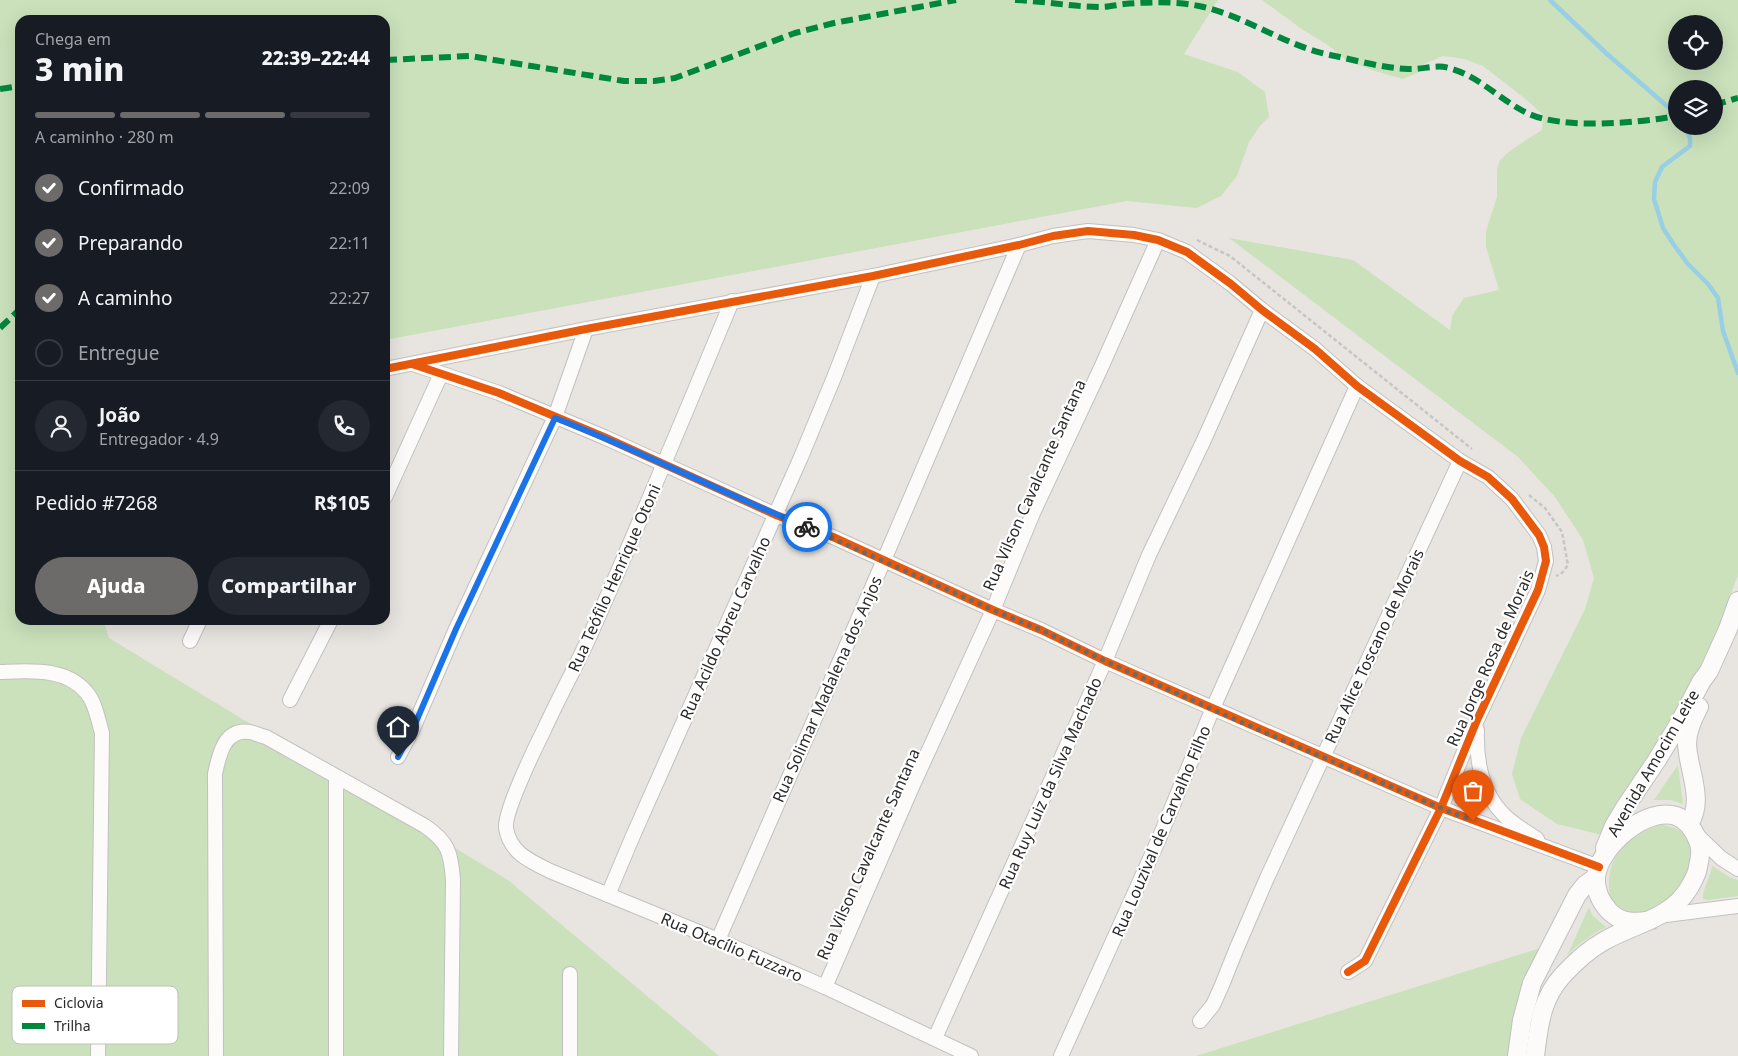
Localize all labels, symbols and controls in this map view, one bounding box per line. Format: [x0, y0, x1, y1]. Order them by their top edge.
map controls [1668, 15, 1723, 135]
button: locate [1668, 15, 1723, 70]
text: Chega em [35, 28, 111, 50]
text: 22:39–22:44 [262, 45, 370, 71]
text: 3 min [35, 47, 124, 90]
button: layers [1668, 80, 1723, 135]
text: A caminho · 280 m [35, 126, 174, 148]
icon: check [35, 174, 63, 202]
text: Confirmado [78, 175, 184, 201]
text: 22:09 [329, 177, 370, 199]
icon: check [35, 229, 63, 257]
text: Preparando [78, 230, 183, 256]
text: 22:11 [329, 232, 370, 254]
icon: check [35, 284, 63, 312]
text: A caminho [78, 285, 173, 311]
text: 22:27 [329, 287, 370, 309]
text: Entregue [78, 340, 160, 366]
street label: Rua Vilson Cavalcante Santana [977, 376, 1091, 594]
button: person [35, 400, 87, 452]
button: phone [318, 400, 370, 452]
text: João [99, 402, 140, 428]
text: Entregador · 4.9 [99, 428, 219, 450]
street label: Rua Teófilo Henrique Otoni [563, 481, 665, 675]
text: Pedido #7268 [35, 490, 158, 516]
text: R$105 [314, 490, 370, 516]
courier [782, 502, 832, 552]
icon: bike [793, 513, 821, 541]
street label: Rua Acildo Abreu Carvalho [675, 533, 775, 723]
street label: Rua Alice Toscano de Morais [1319, 545, 1429, 747]
button: Ajuda [35, 557, 198, 615]
button: Compartilhar [208, 557, 370, 615]
street label: Rua Jorge Rosa de Morais [1441, 566, 1539, 750]
street label: Rua Solimar Madalena dos Anjos [767, 572, 887, 806]
street label: Rua Ruy Luiz da Silva Machado [993, 673, 1107, 893]
street label: Avenida Amocim Leite [1602, 685, 1704, 841]
pin [377, 706, 419, 757]
icon: home [384, 713, 412, 741]
street label: Rua Louzival de Carvalho Filho [1106, 722, 1216, 940]
street label: Rua Vilson Cavalcante Santana [811, 745, 925, 963]
pin [1452, 770, 1494, 821]
icon: bag [1459, 777, 1487, 805]
street label: Rua Otacílio Fuzzaro [658, 907, 806, 987]
legend [12, 986, 178, 1044]
text: Ciclovia [54, 993, 104, 1012]
text: Trilha [54, 1016, 91, 1035]

